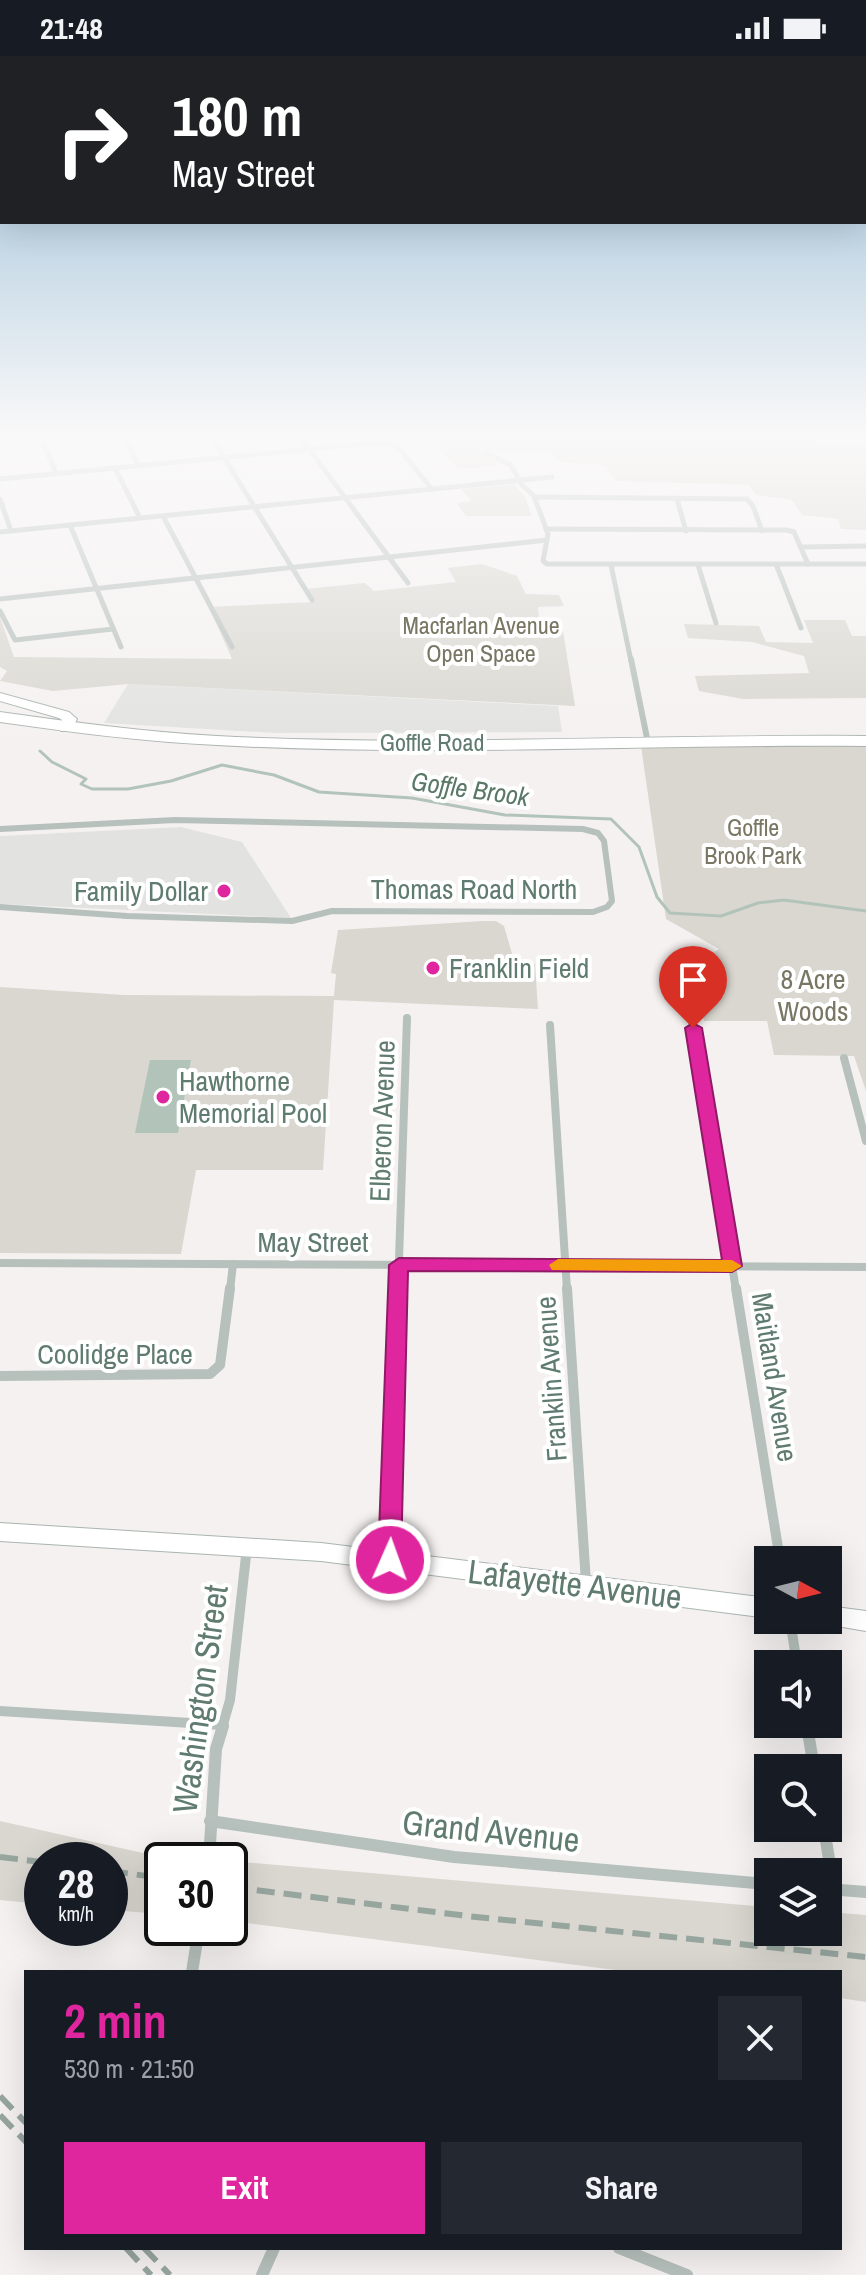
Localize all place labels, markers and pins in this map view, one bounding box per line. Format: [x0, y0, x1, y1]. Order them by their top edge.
place label: Family Dollar [74, 872, 208, 910]
marker: Family Dollar [215, 882, 233, 900]
pin [659, 946, 727, 1028]
place label: Franklin Field [449, 949, 589, 987]
marker: Franklin Field [424, 959, 442, 977]
place label: Hawthorne Memorial Pool [179, 1062, 327, 1132]
marker: Hawthorne Memorial Pool [154, 1088, 172, 1106]

